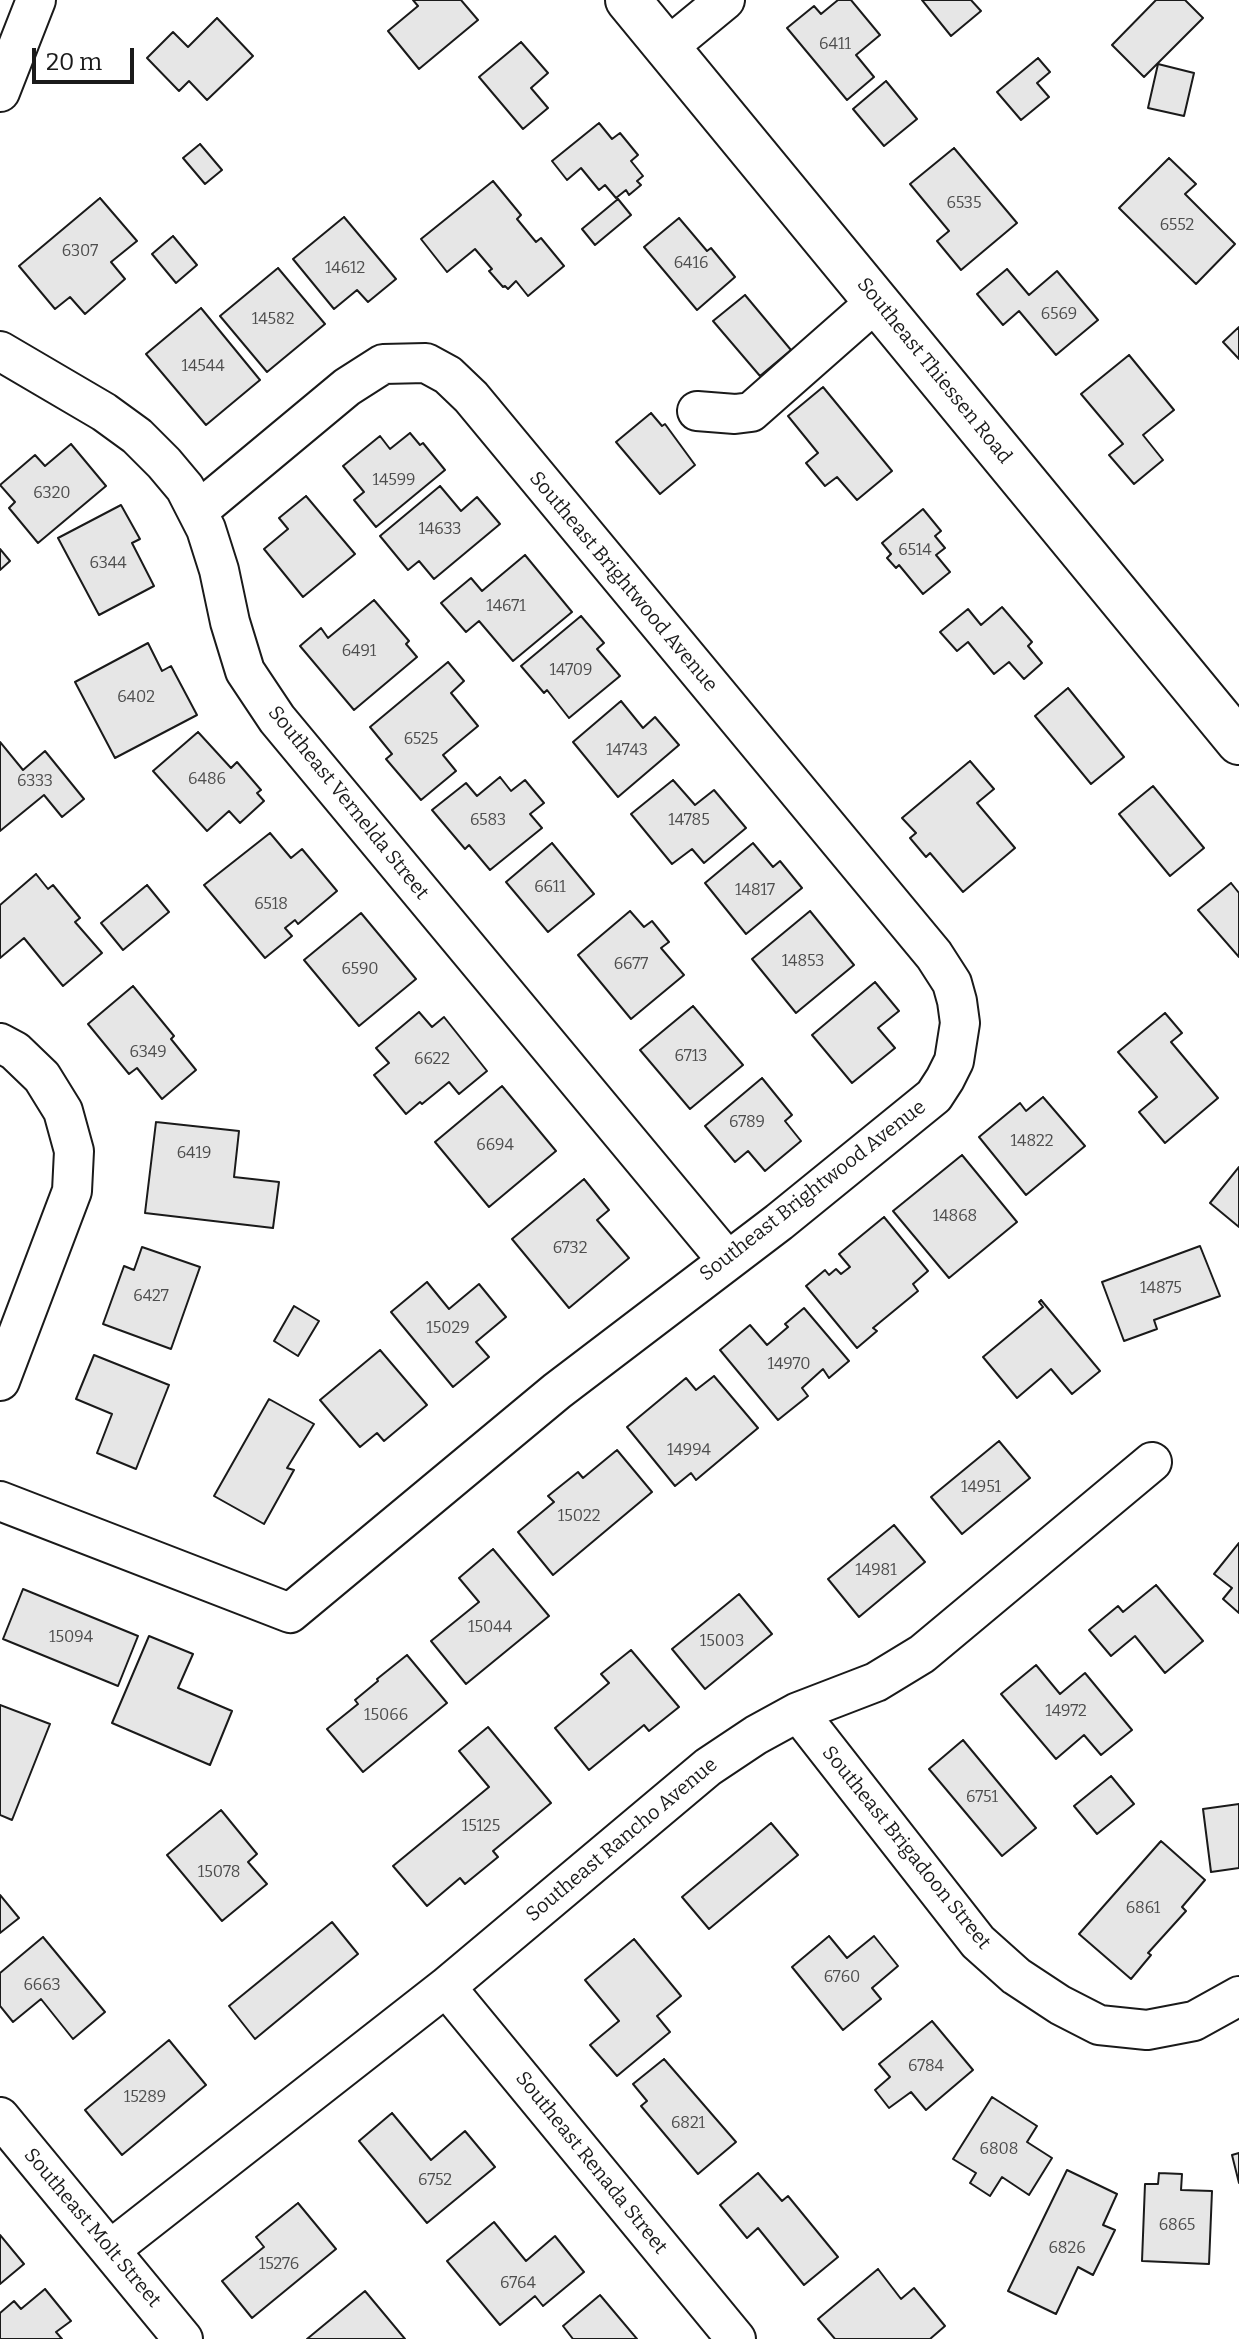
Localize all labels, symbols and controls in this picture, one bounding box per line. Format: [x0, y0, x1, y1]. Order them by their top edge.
scale bar [36, 32, 138, 82]
house number: 6411 [819, 35, 851, 55]
text: 20 m [46, 48, 102, 76]
house number: 6535 [947, 194, 981, 214]
house number: 6552 [1160, 216, 1194, 236]
house number: 6307 [62, 242, 98, 262]
house number: 6416 [674, 254, 708, 274]
house number: 14612 [325, 259, 365, 279]
street label: Southeast Thiessen Road [852, 273, 1016, 469]
house number: 6569 [1041, 305, 1077, 325]
house number: 14582 [252, 310, 294, 330]
house number: 14544 [181, 357, 225, 377]
street label: Southeast Brightwood Avenue [524, 467, 722, 697]
house number: 14599 [373, 471, 415, 491]
house number: 6320 [33, 484, 71, 504]
house number: 14633 [419, 520, 461, 540]
house number: 6514 [898, 541, 932, 561]
house number: 6344 [89, 554, 127, 574]
house number: 14671 [486, 597, 526, 617]
house number: 6491 [342, 642, 376, 662]
house number: 14709 [550, 661, 592, 681]
house number: 6402 [117, 688, 155, 708]
street label: Southeast Vernelda Street [263, 701, 433, 905]
house number: 6525 [404, 730, 438, 750]
house number: 14743 [606, 741, 648, 761]
house number: 6486 [188, 770, 226, 790]
house number: 6333 [17, 772, 53, 792]
house number: 6583 [470, 811, 506, 831]
house number: 14785 [668, 811, 710, 831]
house number: 6611 [534, 878, 566, 898]
house number: 14817 [735, 881, 775, 901]
house number: 6518 [254, 895, 288, 915]
house number: 14853 [782, 952, 824, 972]
house number: 6677 [614, 955, 648, 975]
house number: 6590 [341, 960, 379, 980]
house number: 6349 [129, 1043, 167, 1063]
house number: 6713 [675, 1047, 707, 1067]
house number: 6622 [414, 1050, 450, 1070]
street label: Southeast Brightwood Avenue [695, 1095, 931, 1287]
house number: 6789 [729, 1113, 765, 1133]
house number: 14822 [1011, 1132, 1053, 1152]
house number: 6694 [476, 1136, 514, 1156]
house number: 6419 [177, 1144, 211, 1164]
house number: 14868 [933, 1207, 977, 1227]
house number: 6732 [553, 1239, 587, 1259]
house number: 14875 [1140, 1279, 1182, 1299]
house number: 6427 [133, 1287, 169, 1307]
house number: 15029 [426, 1319, 470, 1339]
house number: 14970 [768, 1355, 810, 1375]
house number: 14994 [667, 1441, 711, 1461]
house number: 14951 [961, 1478, 1001, 1498]
house number: 15022 [558, 1507, 600, 1527]
house number: 14981 [855, 1561, 897, 1581]
house number: 15044 [468, 1618, 512, 1638]
house number: 15094 [49, 1628, 93, 1648]
house number: 15003 [700, 1632, 744, 1652]
house number: 14972 [1045, 1702, 1087, 1722]
house number: 15066 [364, 1706, 408, 1726]
street label: Southeast Brigadoon Street [817, 1741, 995, 1955]
street label: Southeast Rancho Avenue [521, 1753, 723, 1927]
house number: 6751 [966, 1788, 998, 1808]
house number: 15125 [462, 1817, 500, 1837]
house number: 15078 [198, 1863, 240, 1883]
house number: 6861 [1126, 1899, 1160, 1919]
house number: 6760 [824, 1968, 860, 1988]
house number: 6663 [23, 1976, 61, 1996]
house number: 6784 [908, 2057, 944, 2077]
street label: Southeast Renada Street [510, 2067, 672, 2259]
house number: 15289 [124, 2088, 166, 2108]
house number: 6821 [671, 2114, 705, 2134]
house number: 6808 [980, 2140, 1018, 2160]
street label: Southeast Molt Street [18, 2144, 166, 2312]
house number: 6752 [418, 2171, 452, 2191]
house number: 6865 [1159, 2216, 1195, 2236]
house number: 6826 [1048, 2239, 1086, 2259]
house number: 15276 [259, 2255, 299, 2275]
house number: 6764 [500, 2274, 536, 2294]

